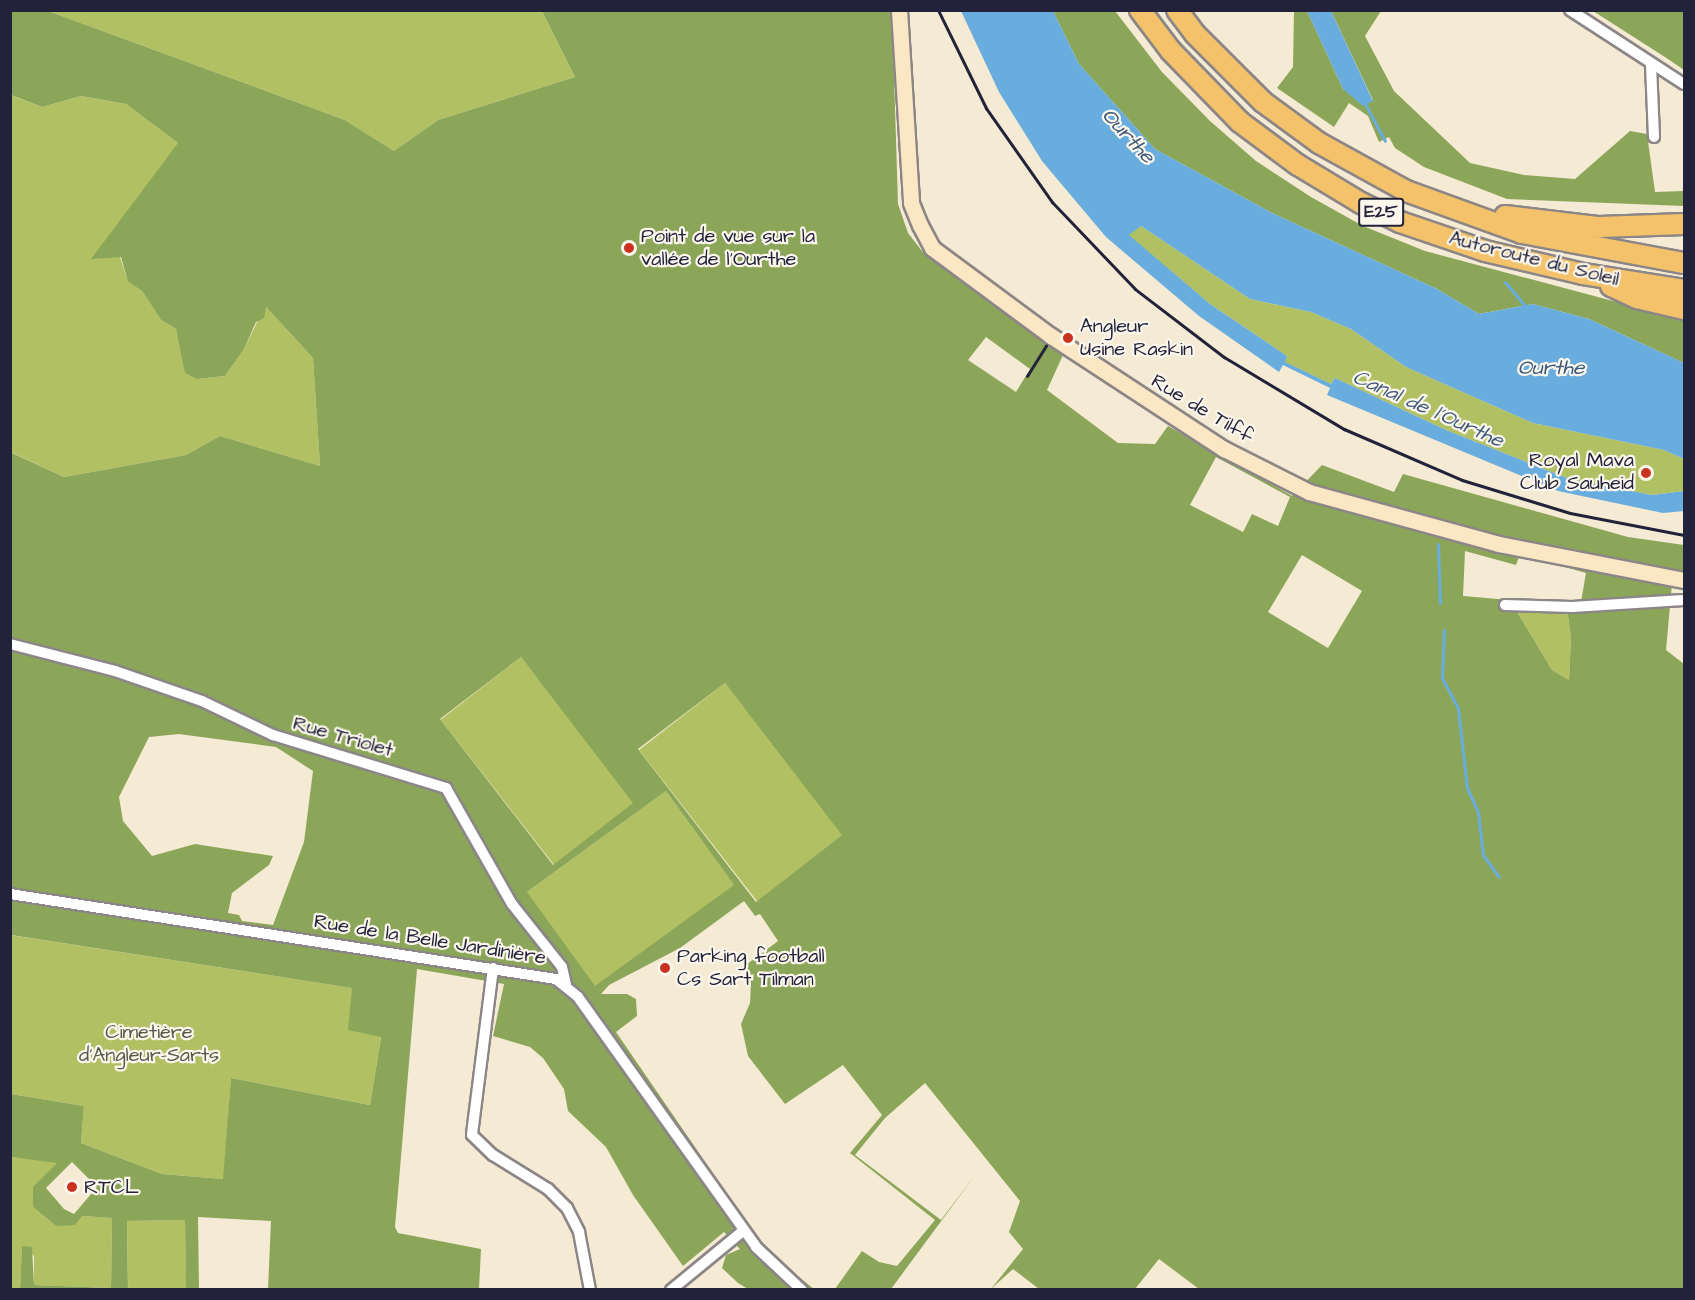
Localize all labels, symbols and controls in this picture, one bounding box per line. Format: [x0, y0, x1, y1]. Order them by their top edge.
water label: Ourthe [1096, 103, 1160, 169]
road number: E25 [1357, 197, 1405, 227]
place label: Point de vue sur la vallée de l'Ourthe [641, 225, 815, 272]
street label: Autoroute du Soleil [1447, 226, 1621, 292]
marker: Point de vue sur la vallée de l'Ourthe [622, 241, 636, 255]
place label: Angleur Usine Raskin [1080, 314, 1193, 361]
marker: Angleur Usine Raskin [1061, 331, 1075, 345]
water label: Ourthe [1518, 355, 1584, 381]
water label: Canal de l'Ourthe [1349, 364, 1507, 454]
street label: Rue de Tilff [1147, 369, 1257, 449]
place label: Royal Mava Club Sauheid [1520, 449, 1634, 496]
marker: Royal Mava Club Sauheid [1639, 466, 1653, 480]
street label: Rue Triolet [290, 711, 396, 763]
street label: Rue de la Belle Jardinière [312, 910, 548, 970]
place label: Parking football Cs Sart Tilman [677, 945, 825, 992]
marker: Parking football Cs Sart Tilman [658, 961, 672, 975]
park label: Cimetière d'Angleur-Sarts [79, 1021, 219, 1068]
place label: RTCL [84, 1175, 139, 1199]
marker: RTCL [65, 1180, 79, 1194]

